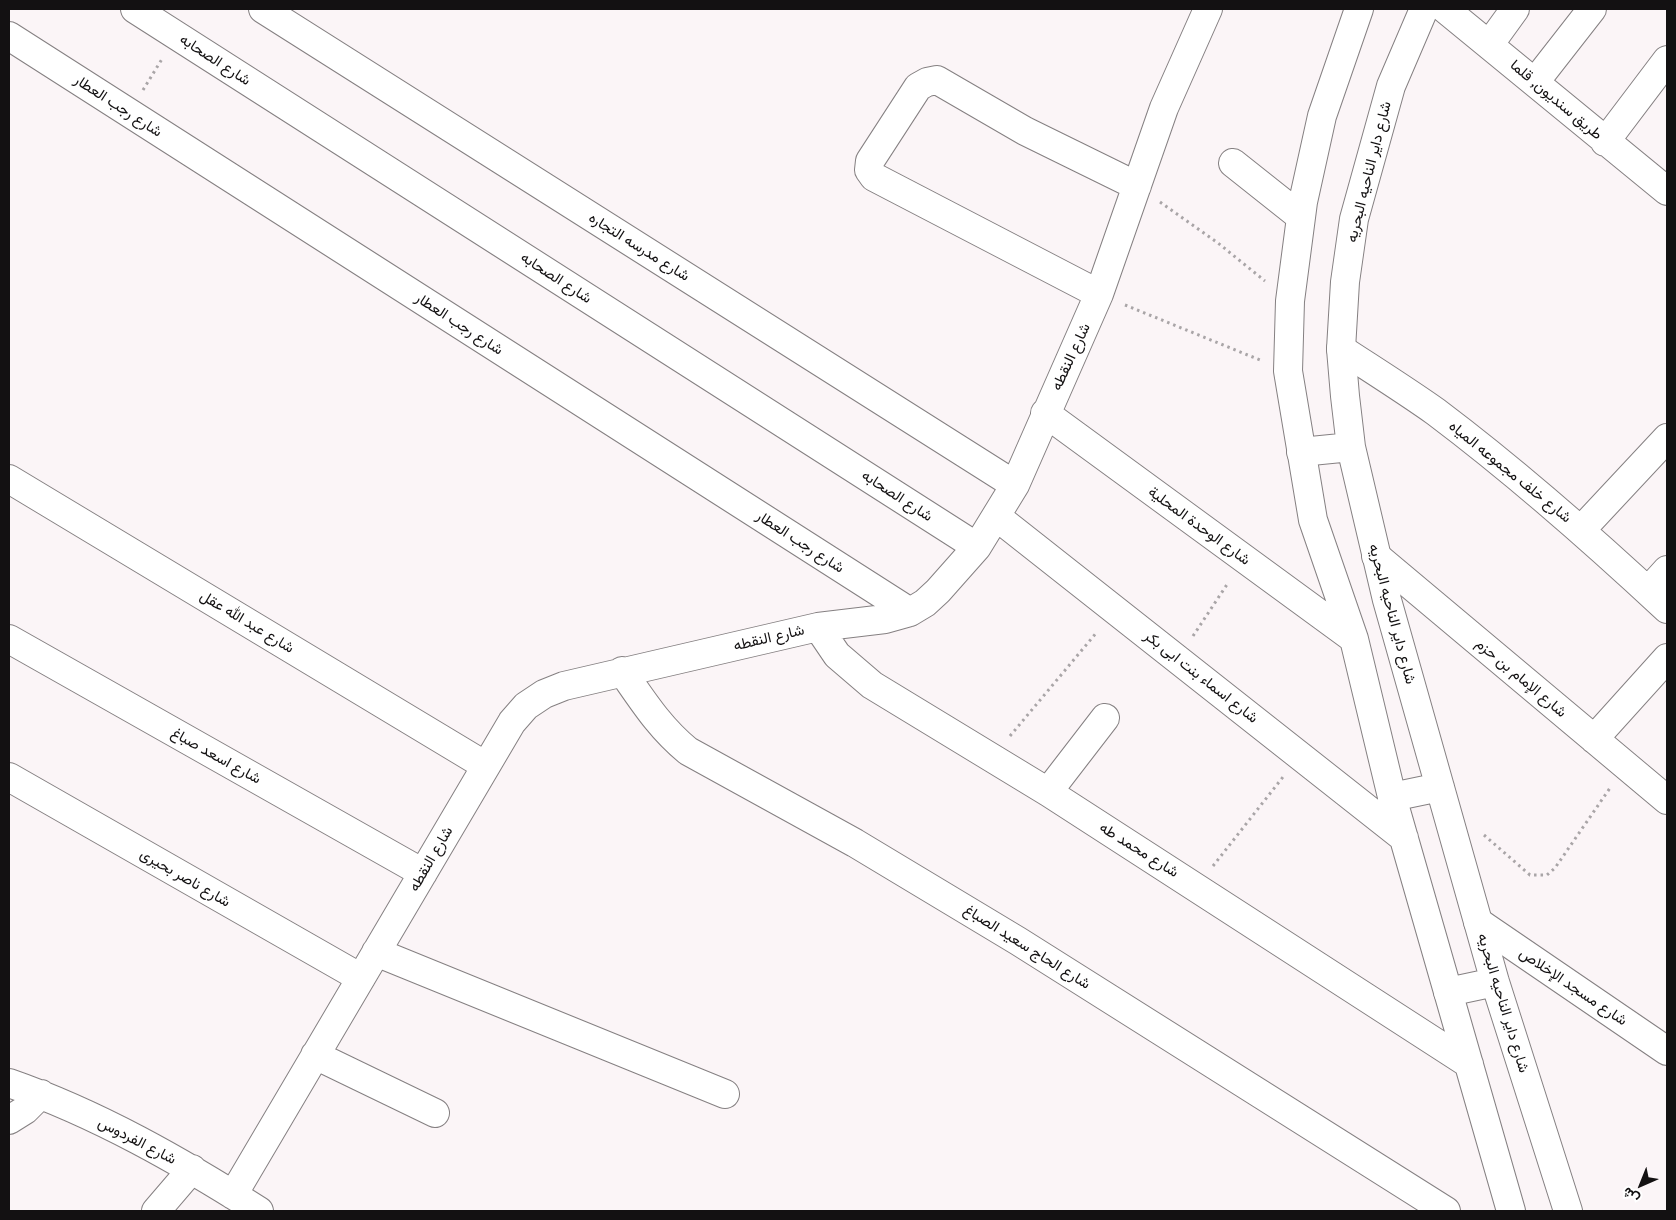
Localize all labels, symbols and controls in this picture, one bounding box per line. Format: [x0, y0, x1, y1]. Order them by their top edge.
street label: شارع الصحابه [176, 30, 254, 90]
street label: طريق سنديون, قلما [1506, 56, 1606, 144]
street label: شارع رجب العطار [71, 71, 165, 141]
street label: شارع داير الناحيه البحريه [1343, 100, 1395, 244]
street label: شارع مدرسه التجاره [585, 209, 693, 285]
street label: شارع الصحابه [517, 248, 595, 308]
street label: شارع رجب العطار [412, 289, 506, 359]
street label: شارع النقطه [1048, 320, 1094, 394]
street label: شارع خلف مجموعه المياه [1445, 417, 1575, 527]
street label: شارع الصحابه [858, 466, 936, 526]
street label: شارع الوحدة المحلية [1144, 483, 1254, 569]
street label: شارع رجب العطار [753, 507, 847, 577]
street label: شارع داير الناحيه البحريه [1365, 542, 1419, 686]
street label: شارع عبد الله عقل [197, 587, 297, 657]
street label: شارع النقطه [732, 621, 806, 655]
street label: شارع اسماء بنت ابى بكر [1140, 627, 1262, 727]
street label: شارع الإمام بن حزم [1472, 635, 1570, 721]
street label: شارع اسعد صباغ [168, 724, 264, 788]
street label: شارع محمد طه [1096, 818, 1182, 882]
street label: شارع النقطه [405, 823, 457, 895]
street label: شارع ناصر بحيرى [137, 845, 233, 911]
street label: شارع الحاج سعيد الصباغ [960, 901, 1094, 993]
street label: شارع داير الناحيه البحريه [1473, 931, 1533, 1075]
street label: شارع مسجد الإخلاص [1516, 944, 1630, 1030]
street label: شارع الفردوس [95, 1114, 179, 1168]
north arrow [1616, 1160, 1666, 1210]
text: ش [1619, 1184, 1642, 1207]

